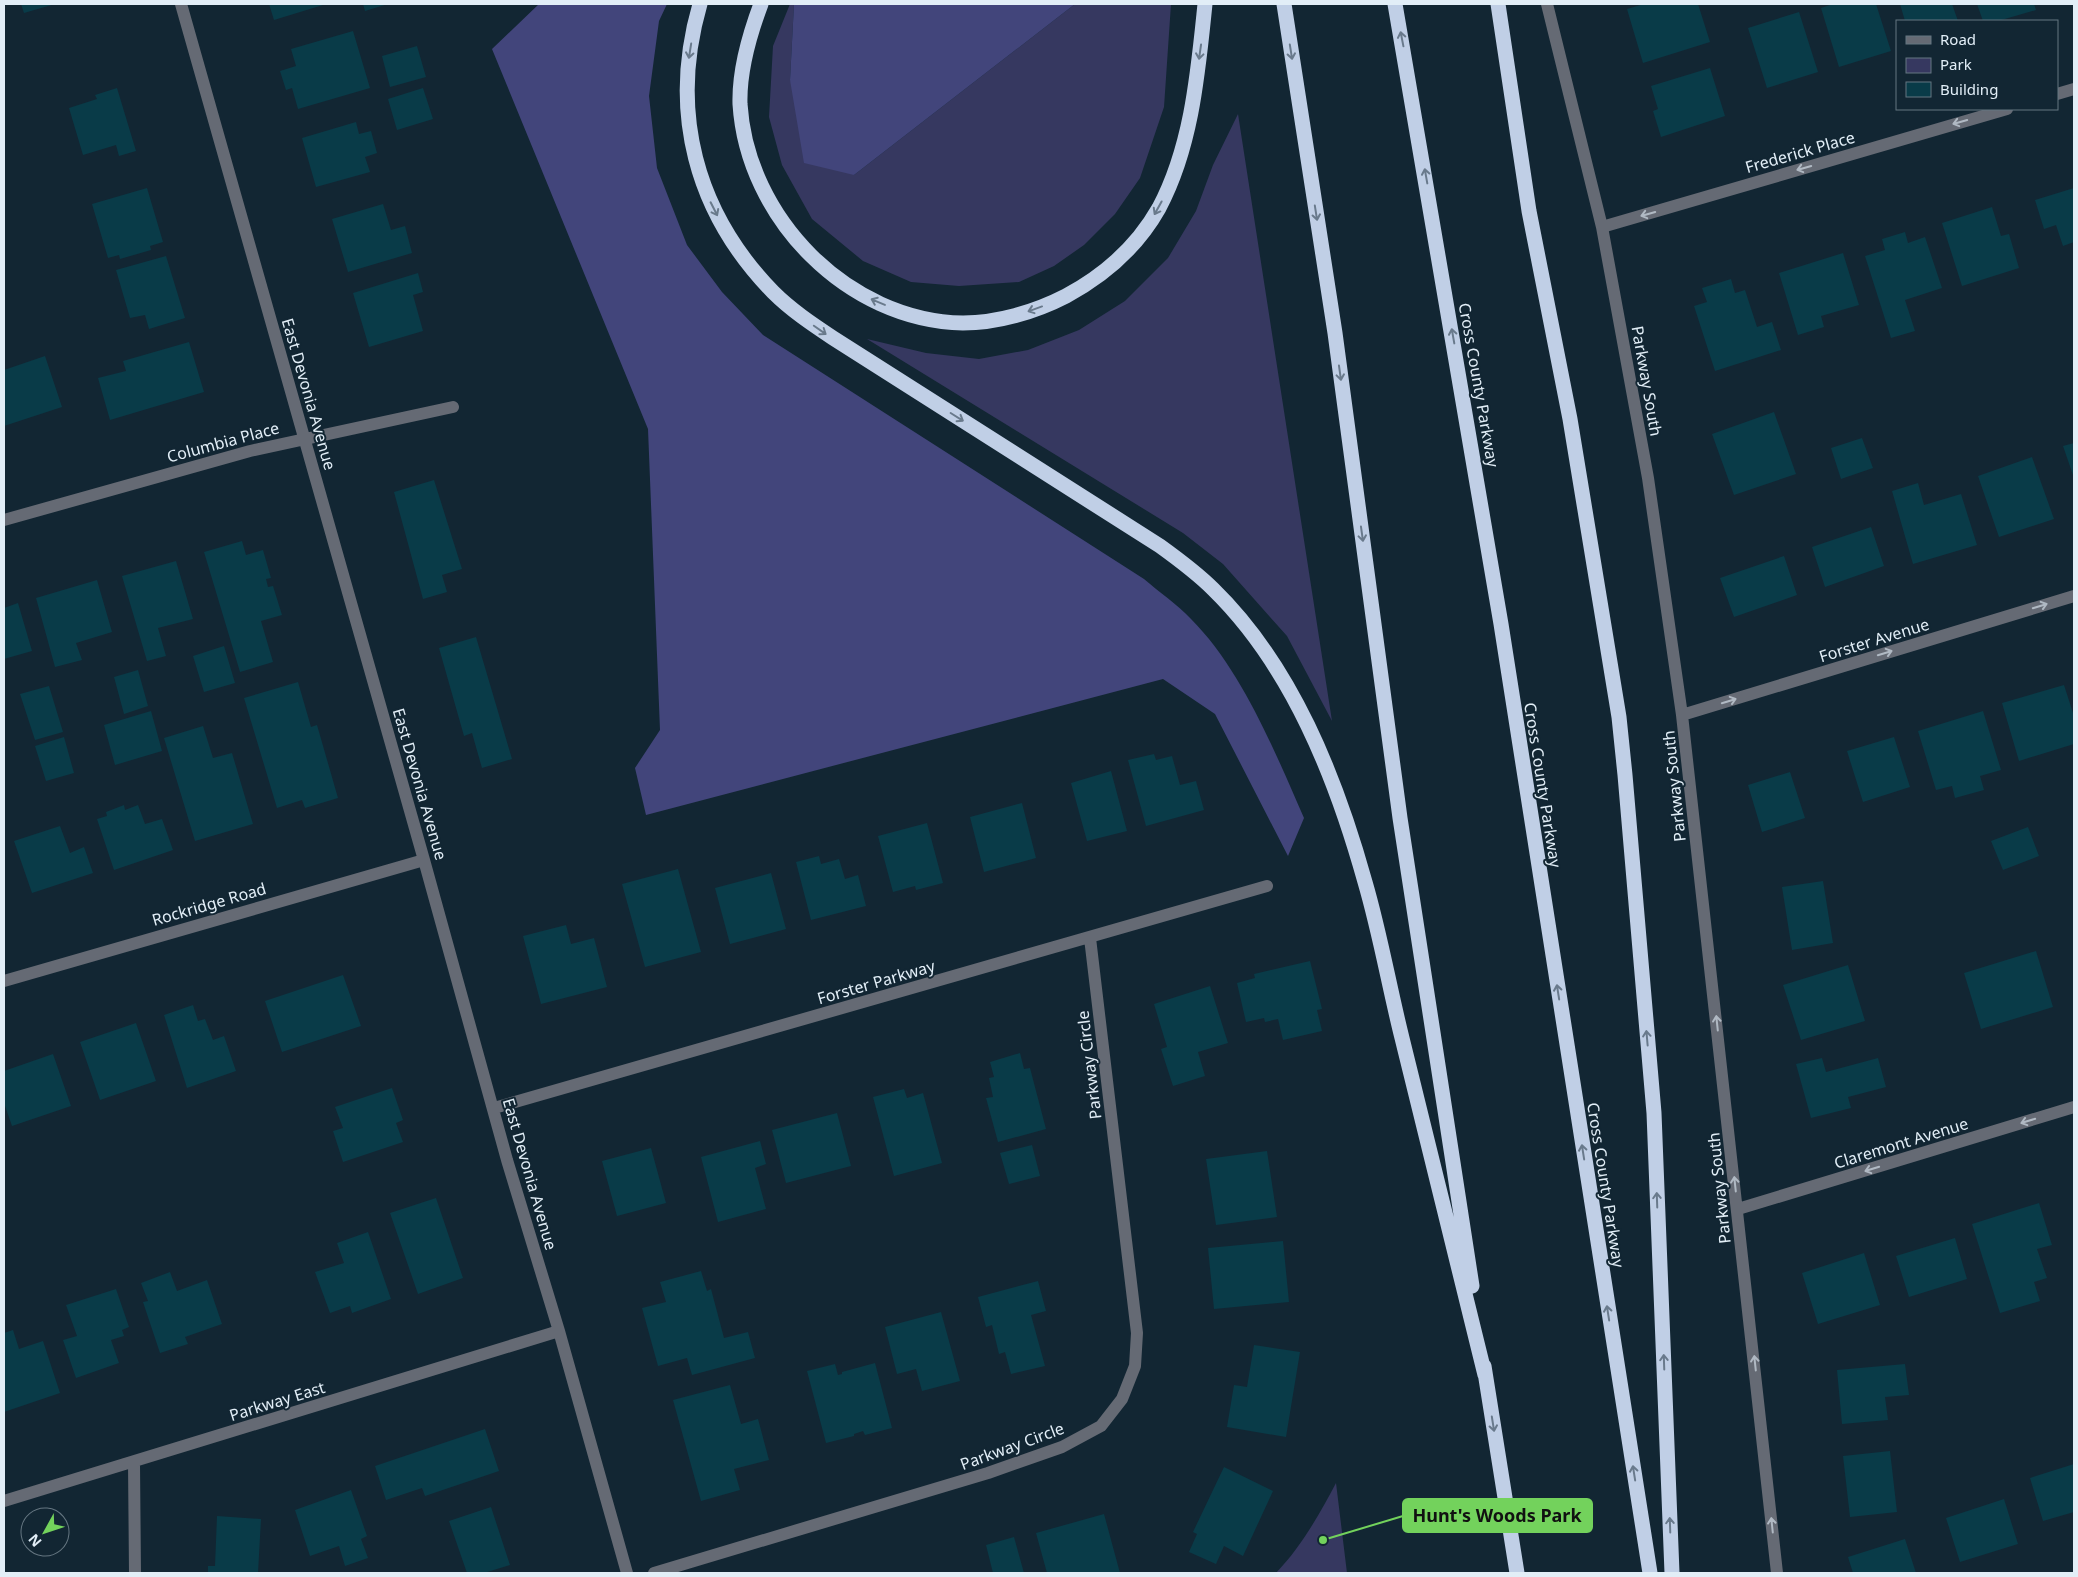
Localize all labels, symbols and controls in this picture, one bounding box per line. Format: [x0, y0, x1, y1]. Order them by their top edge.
legend [1896, 20, 2058, 110]
text: Road [1940, 29, 1976, 49]
one-way arrow [1396, 32, 1406, 48]
one-way arrow [684, 43, 694, 59]
one-way arrow [1195, 44, 1205, 60]
one-way arrow [1287, 44, 1297, 60]
text: Park [1940, 54, 1972, 74]
text: Building [1940, 79, 1998, 99]
one-way arrow [1952, 118, 1968, 128]
street label: Frederick Place [1743, 126, 1857, 178]
one-way arrow [1796, 164, 1812, 174]
one-way arrow [1420, 168, 1430, 184]
one-way arrow [1153, 200, 1162, 215]
one-way arrow [709, 202, 719, 217]
one-way arrow [1312, 204, 1322, 220]
one-way arrow [1640, 209, 1656, 219]
one-way arrow [871, 297, 886, 307]
street label: Cross County Parkway [1454, 301, 1504, 470]
one-way arrow [1028, 305, 1044, 314]
street label: East Devonia Avenue [277, 316, 341, 472]
street label: Parkway South [1626, 324, 1668, 438]
one-way arrow [813, 325, 827, 335]
one-way arrow [1448, 328, 1458, 344]
one-way arrow [1335, 365, 1345, 381]
one-way arrow [950, 413, 964, 423]
street label: Columbia Place [164, 416, 282, 468]
one-way arrow [1357, 526, 1367, 542]
one-way arrow [2032, 601, 2048, 611]
street label: Forster Avenue [1816, 613, 1932, 667]
one-way arrow [1876, 648, 1892, 658]
one-way arrow [1721, 695, 1737, 705]
street label: Cross County Parkway [1519, 701, 1567, 870]
street label: East Devonia Avenue [388, 706, 452, 862]
street label: Parkway South [1657, 729, 1691, 843]
street label: Rockridge Road [149, 877, 269, 931]
street label: Forster Parkway [815, 954, 938, 1009]
one-way arrow [1553, 984, 1563, 1000]
street label: Parkway Circle [1071, 1010, 1107, 1120]
one-way arrow [1712, 1015, 1722, 1031]
one-way arrow [1643, 1030, 1652, 1046]
street label: East Devonia Avenue [498, 1096, 562, 1252]
street label: Cross County Parkway [1582, 1101, 1630, 1270]
street label: Claremont Avenue [1831, 1112, 1971, 1174]
one-way arrow [2020, 1117, 2036, 1127]
street label: Parkway South [1702, 1131, 1736, 1245]
one-way arrow [1578, 1145, 1588, 1161]
one-way arrow [1865, 1165, 1881, 1175]
one-way arrow [1730, 1177, 1740, 1193]
one-way arrow [1653, 1192, 1662, 1208]
one-way arrow [1602, 1305, 1612, 1321]
one-way arrow [1659, 1354, 1668, 1370]
one-way arrow [1750, 1356, 1759, 1372]
street label: Parkway East [226, 1376, 328, 1426]
one-way arrow [1488, 1415, 1498, 1431]
street label: Parkway Circle [957, 1417, 1067, 1475]
one-way arrow [1628, 1466, 1638, 1482]
callout: Hunt's Woods Park [1403, 1499, 1592, 1532]
text: Hunt's Woods Park [1412, 1503, 1582, 1527]
north arrow [20, 1507, 70, 1557]
one-way arrow [1666, 1517, 1675, 1533]
one-way arrow [1767, 1517, 1777, 1533]
text: N [24, 1530, 46, 1551]

